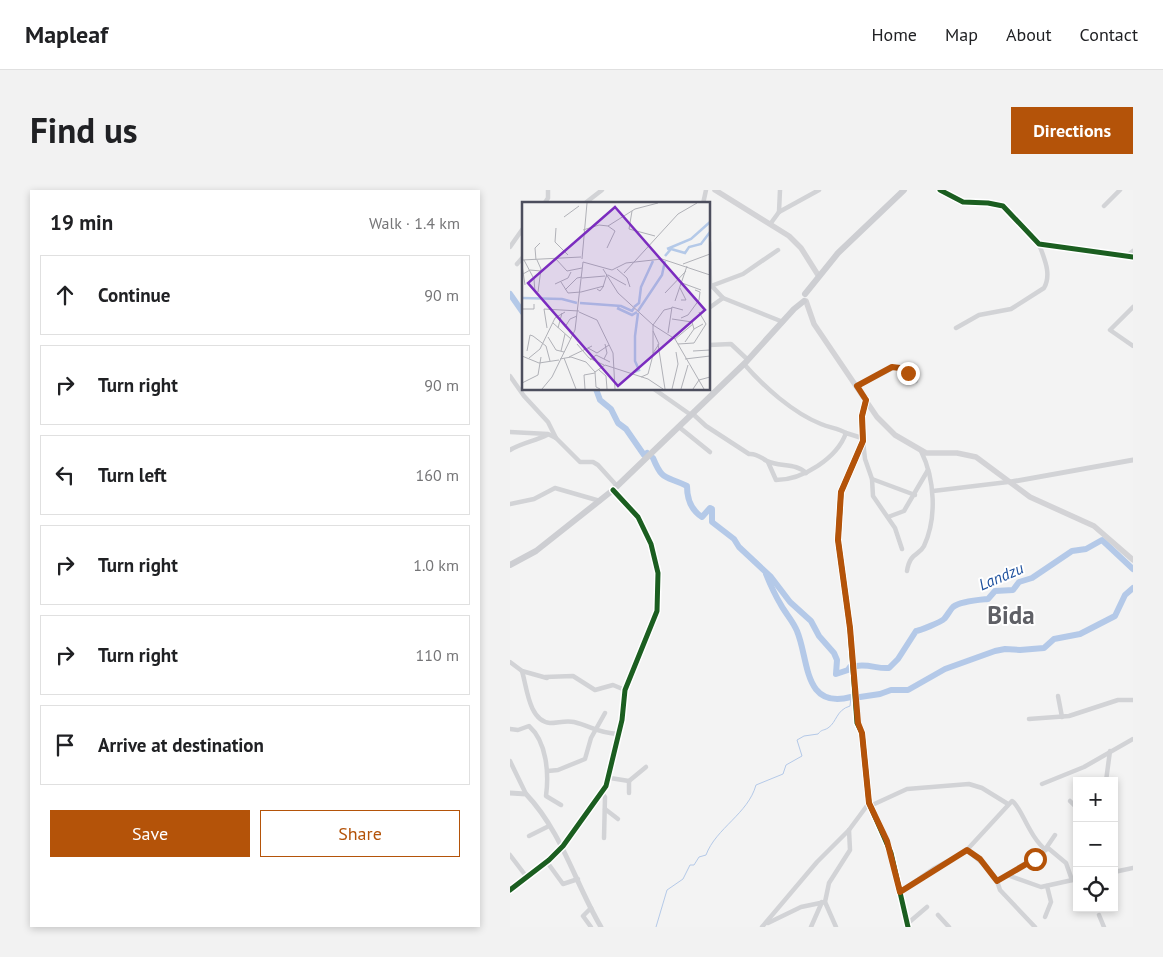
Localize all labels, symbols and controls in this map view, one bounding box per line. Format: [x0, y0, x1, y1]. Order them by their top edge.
text: Mapleaf [25, 19, 108, 50]
text: Home [871, 23, 917, 46]
text: Map [945, 23, 978, 46]
text: About [1006, 23, 1052, 46]
text: Contact [1080, 23, 1138, 46]
text: Find us [30, 107, 138, 153]
button: Directions [1011, 107, 1133, 154]
inset map [522, 202, 710, 390]
text: 19 min [50, 209, 113, 236]
text: Walk · 1.4 km [369, 213, 460, 233]
icon: ahead [51, 281, 79, 309]
text: Continue [98, 283, 170, 307]
text: 90 m [424, 285, 459, 305]
route end [897, 362, 920, 385]
icon: right [51, 371, 79, 399]
text: Turn right [98, 373, 178, 397]
text: 90 m [424, 375, 459, 395]
icon: left [51, 461, 79, 489]
text: Turn left [98, 463, 167, 487]
text: 160 m [416, 465, 459, 485]
icon: right [51, 551, 79, 579]
text: Turn right [98, 553, 178, 577]
text: 1.0 km [413, 555, 459, 575]
water label: Landzu [976, 558, 1026, 594]
district label: Bida [987, 599, 1035, 631]
icon: right [51, 641, 79, 669]
text: Turn right [98, 643, 178, 667]
text: 110 m [416, 645, 459, 665]
icon: arrive [51, 731, 79, 759]
text: Arrive at destination [98, 733, 264, 757]
map controls [1073, 777, 1118, 912]
button: + [1073, 777, 1118, 822]
button: Save [50, 810, 250, 857]
button: Share [260, 810, 460, 857]
button: − [1073, 822, 1118, 867]
route start [1024, 848, 1047, 871]
button: locate [1073, 867, 1118, 912]

